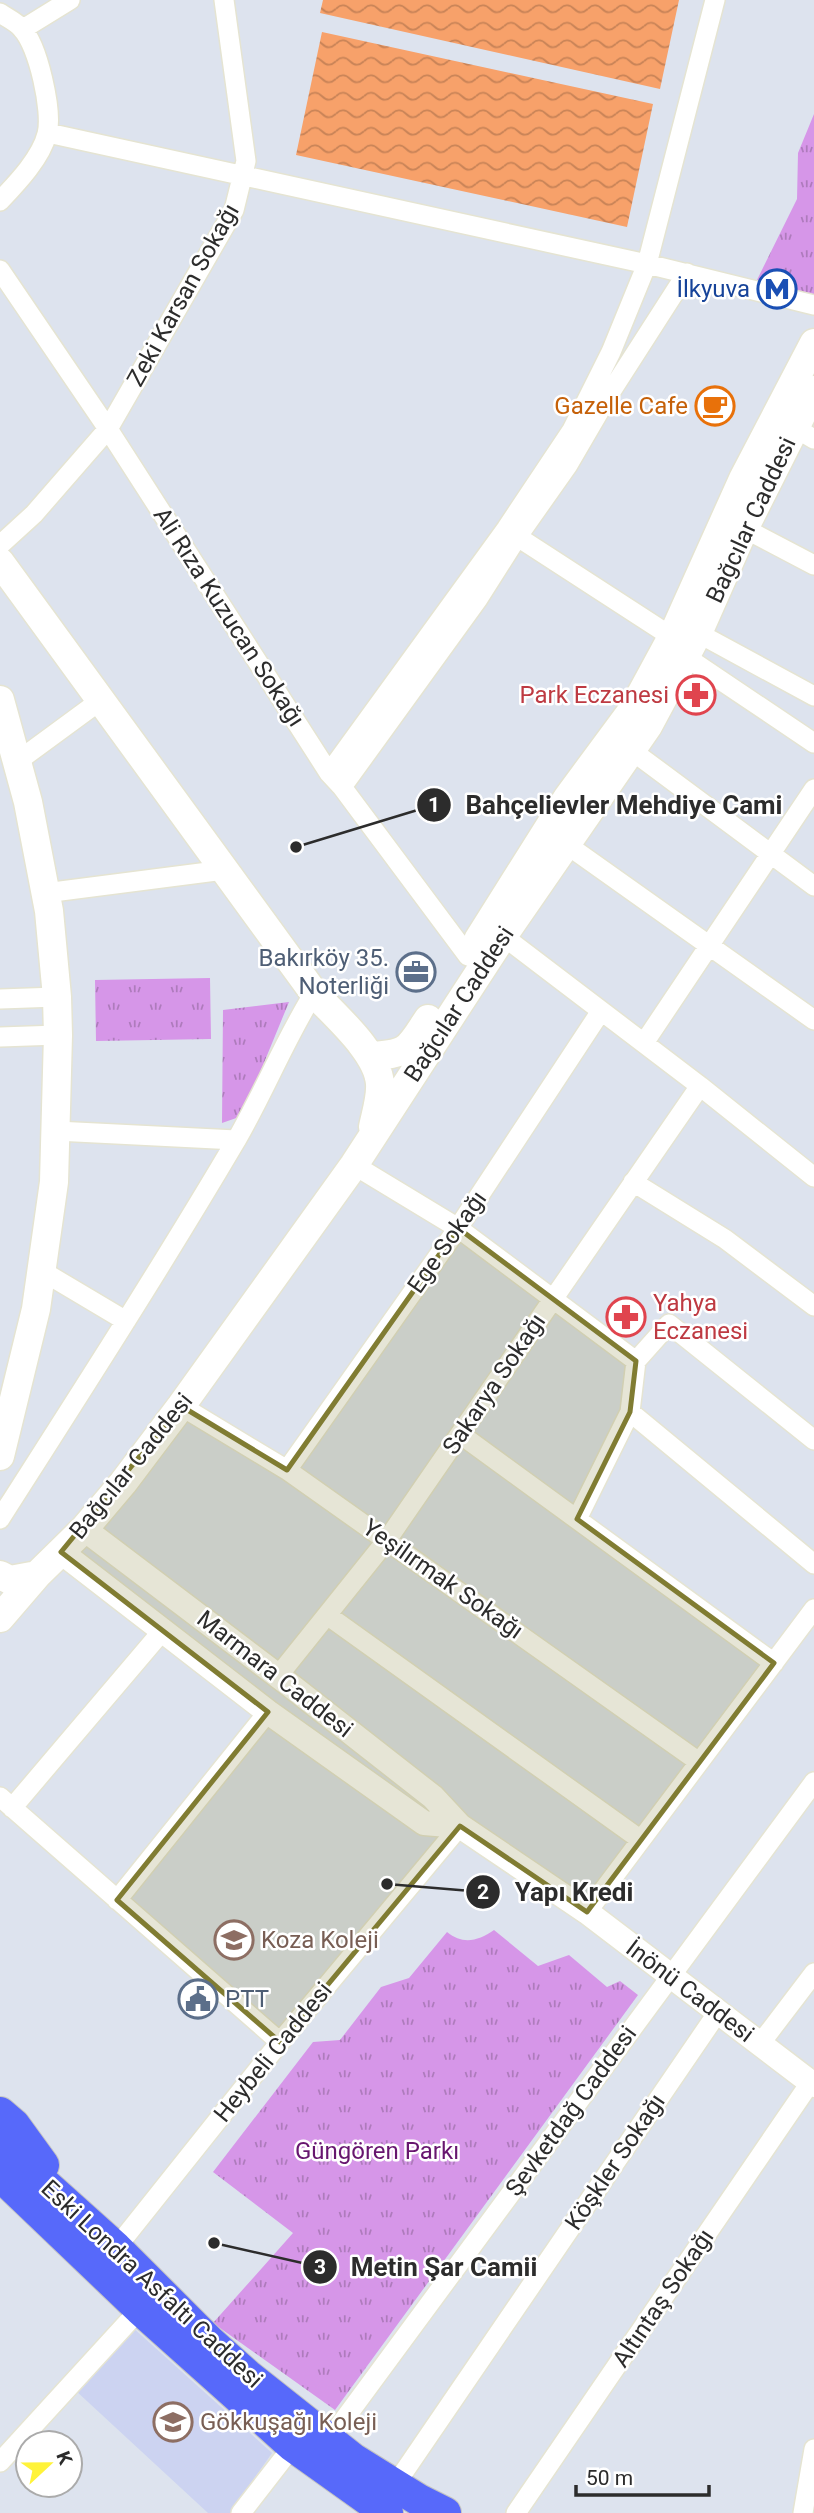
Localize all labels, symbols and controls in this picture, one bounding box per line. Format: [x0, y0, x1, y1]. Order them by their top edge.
street label: Zeki Karsan Sokağı [121, 199, 245, 391]
metro station icon: İlkyuva [756, 268, 798, 310]
place label: İlkyuva [676, 275, 750, 303]
cafe icon: Gazelle Cafe [694, 385, 736, 427]
place label: Gazelle Cafe [554, 392, 688, 420]
street label: Bağcılar Caddesi [700, 433, 802, 607]
street label: Ali Rıza Kuzucan Sokağı [148, 502, 310, 732]
pharmacy icon: Park Eczanesi [675, 674, 717, 716]
place label: Park Eczanesi [520, 681, 669, 709]
callout: Bahçelievler Mehdiye Cami [416, 781, 796, 828]
text: Bahçelievler Mehdiye Cami [465, 790, 783, 820]
text: 1 [428, 793, 440, 817]
street label: Bağcılar Caddesi [398, 921, 520, 1087]
place label: Bakırköy 35. Noterliği [258, 944, 389, 1000]
office icon: Bakırköy 35. Noterliği [395, 951, 437, 993]
street label: Ege Sokağı [402, 1186, 492, 1298]
place label: Yahya Eczanesi [653, 1289, 748, 1345]
pharmacy icon: Yahya Eczanesi [605, 1296, 647, 1338]
street label: Sakarya Sokağı [437, 1308, 551, 1460]
street label: Bağcılar Caddesi [64, 1387, 198, 1545]
street label: Yeşilırmak Sokağı [357, 1513, 529, 1645]
street label: Marmara Caddesi [192, 1605, 358, 1743]
callout: Yapı Kredi [466, 1869, 647, 1916]
text: Yapı Kredi [515, 1877, 633, 1907]
text: 2 [477, 1880, 489, 1904]
school or university icon: Koza Koleji [213, 1919, 255, 1961]
place label: Koza Koleji [261, 1926, 379, 1954]
street label: İnönü Caddesi [621, 1934, 759, 2048]
street label: Heybeli Caddesi [208, 1977, 338, 2127]
public building icon: PTT [177, 1978, 219, 2020]
place label: PTT [225, 1985, 269, 2013]
street label: Şevketdağ Caddesi [500, 2020, 642, 2202]
street label: Köşkler Sokağı [559, 2089, 671, 2235]
park label: Güngören Parkı [295, 2137, 459, 2165]
street label: Eski Londra Asfaltı Caddesi [36, 2174, 268, 2394]
street label: Altıntaş Sokağı [607, 2224, 719, 2372]
callout: Metin Şar Camii [302, 2243, 552, 2290]
text: Metin Şar Camii [351, 2252, 537, 2282]
text: 3 [314, 2255, 326, 2279]
school or university icon: Gökkuşağı Koleji [152, 2401, 194, 2443]
place label: Gökkuşağı Koleji [200, 2408, 377, 2436]
north arrow [14, 2429, 84, 2499]
text: K [51, 2448, 78, 2469]
scale bar [576, 2454, 709, 2498]
text: 50 m [586, 2466, 633, 2490]

